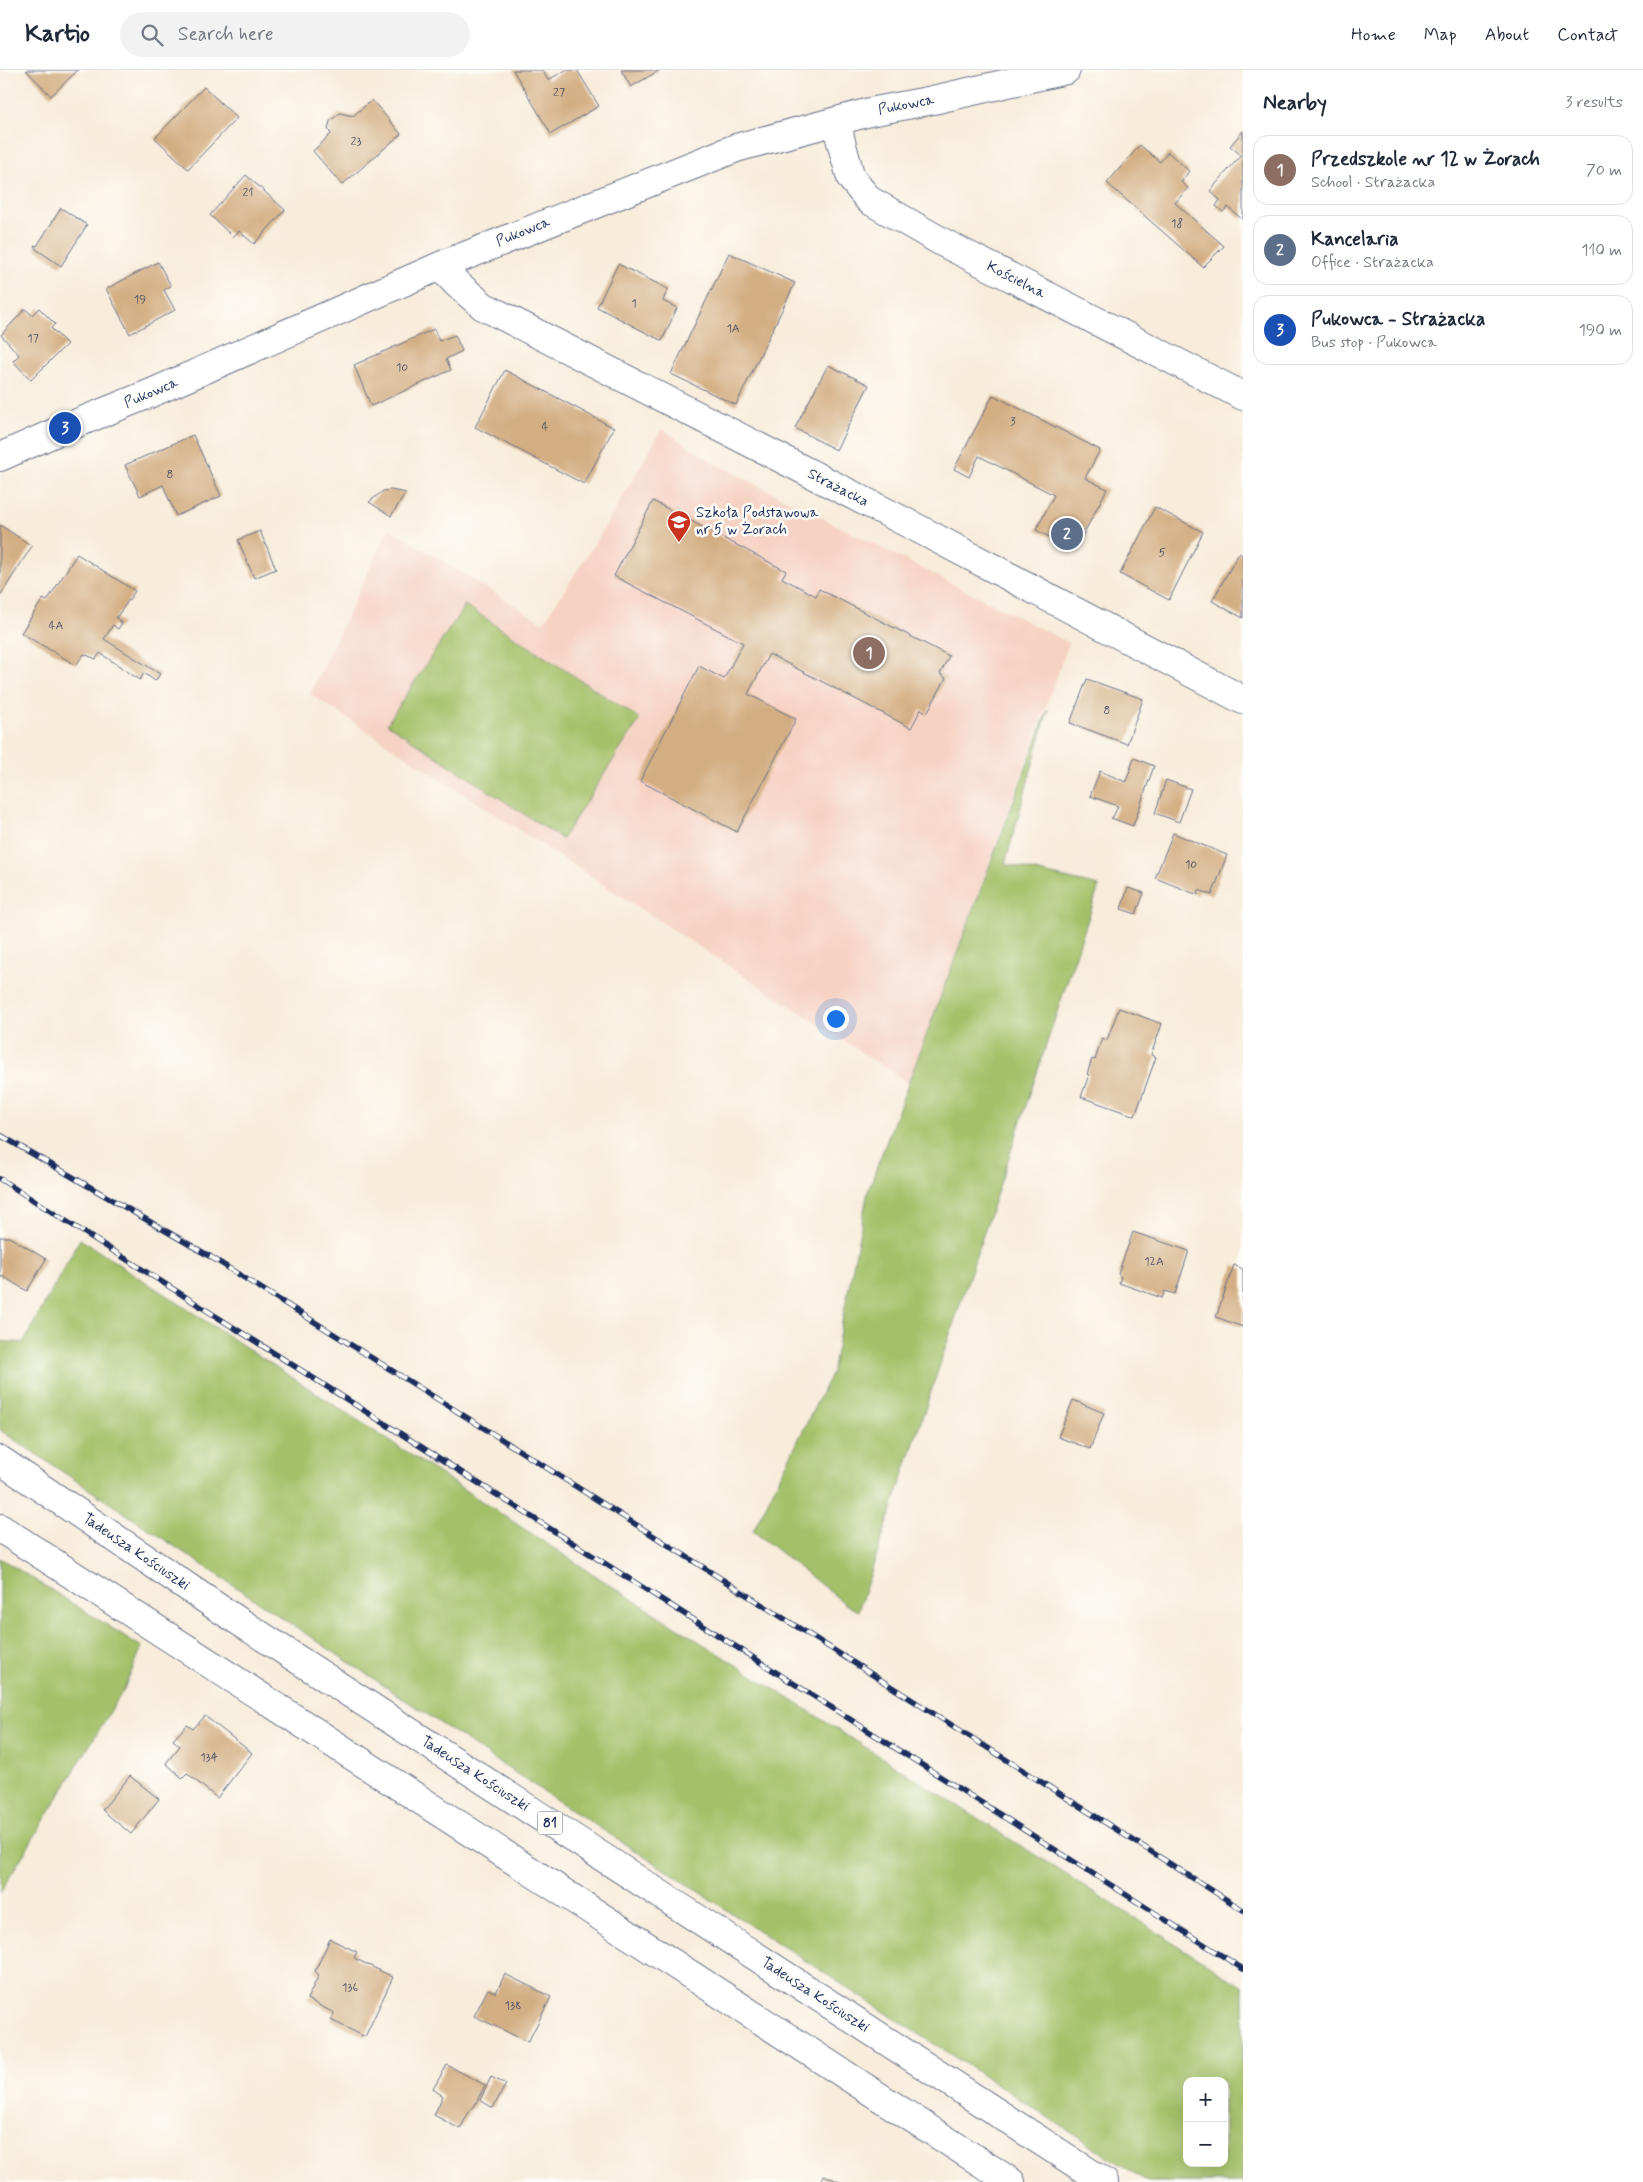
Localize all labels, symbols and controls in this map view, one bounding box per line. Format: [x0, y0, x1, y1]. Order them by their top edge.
search box [120, 12, 470, 57]
text: Kartio [25, 19, 90, 50]
icon: search [138, 21, 166, 49]
text: Search here [178, 22, 274, 47]
text: Home [1351, 23, 1396, 47]
text: Map [1424, 23, 1457, 47]
text: About [1485, 23, 1529, 47]
text: Contact [1557, 23, 1618, 47]
house number: 27 [553, 85, 565, 101]
text: Nearby [1263, 89, 1327, 117]
street label: Pukowca [876, 90, 937, 120]
text: 3 results [1565, 92, 1623, 113]
house number: 23 [351, 134, 361, 150]
text: Przedszkole nr 12 w Żorach [1311, 147, 1540, 172]
text: 1 [1276, 160, 1284, 181]
text: 70 m [1586, 160, 1622, 181]
text: School · Strażacka [1311, 172, 1435, 193]
house number: 21 [242, 185, 254, 201]
street label: Pukowca [493, 212, 554, 252]
house number: 18 [1171, 216, 1183, 232]
text: Kancelaria [1311, 227, 1398, 252]
text: 2 [1276, 240, 1284, 261]
text: 110 m [1581, 240, 1622, 261]
text: Office · Strażacka [1311, 252, 1434, 273]
street label: Kościelna [983, 257, 1050, 304]
house number: 19 [134, 292, 146, 308]
house number: 1 [631, 296, 637, 312]
text: Pukowca - Strażacka [1311, 307, 1485, 332]
text: 3 [1276, 320, 1284, 341]
text: 190 m [1579, 320, 1622, 341]
house number: 1A [726, 321, 740, 337]
house number: 17 [27, 331, 39, 347]
text: Bus stop · Pukowca [1311, 332, 1437, 353]
house number: 10 [396, 360, 408, 376]
street label: Pukowca [121, 372, 182, 413]
pin: 3 [49, 409, 81, 447]
house number: 3 [1010, 414, 1016, 430]
house number: 4 [542, 419, 549, 435]
street label: Strażacka [804, 464, 872, 512]
house number: 8 [167, 467, 173, 483]
place label: Szkoła Podstawowa nr 5 w Żorach [696, 503, 819, 540]
school or university icon: Szkoła Podstawowa nr 5 w Żorach [666, 509, 692, 543]
pin: 2 [1051, 515, 1083, 553]
house number: 5 [1158, 545, 1166, 561]
house number: 4A [49, 618, 64, 634]
pin: 1 [853, 634, 885, 672]
house number: 8 [1104, 703, 1110, 719]
house number: 10 [1185, 857, 1197, 873]
your location [823, 1006, 849, 1032]
house number: 12A [1144, 1254, 1164, 1270]
street label: Tadeusza Kościuszki [78, 1509, 194, 1595]
street label: Tadeusza Kościuszki [417, 1731, 533, 1817]
house number: 134 [200, 1750, 218, 1766]
road number: 81 [538, 1812, 562, 1835]
street label: Tadeusza Kościuszki [757, 1952, 873, 2038]
house number: 136 [342, 1980, 358, 1996]
house number: 138 [505, 1998, 521, 2014]
map controls [1183, 2077, 1228, 2167]
button: + [1183, 2077, 1228, 2122]
button: − [1183, 2122, 1228, 2167]

